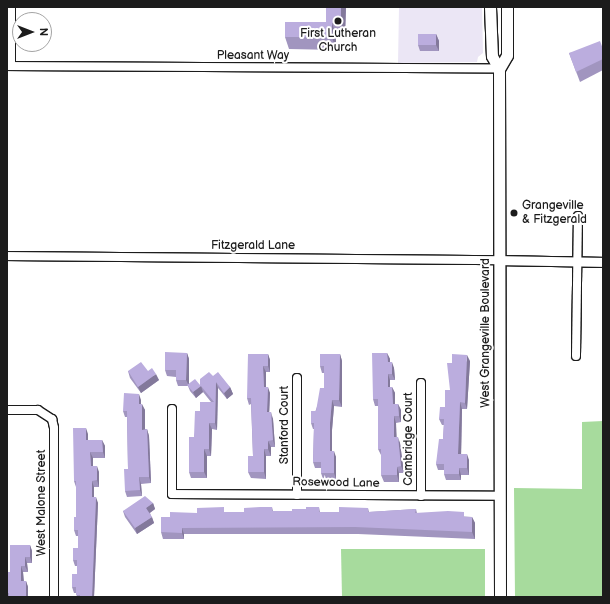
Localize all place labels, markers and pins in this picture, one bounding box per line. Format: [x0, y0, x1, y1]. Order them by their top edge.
marker: First Lutheran Church [333, 16, 343, 26]
place label: First Lutheran Church [300, 27, 376, 55]
place label: Grangeville & Fitzgerald [522, 199, 587, 227]
marker: Grangeville & Fitzgerald [509, 208, 519, 218]

